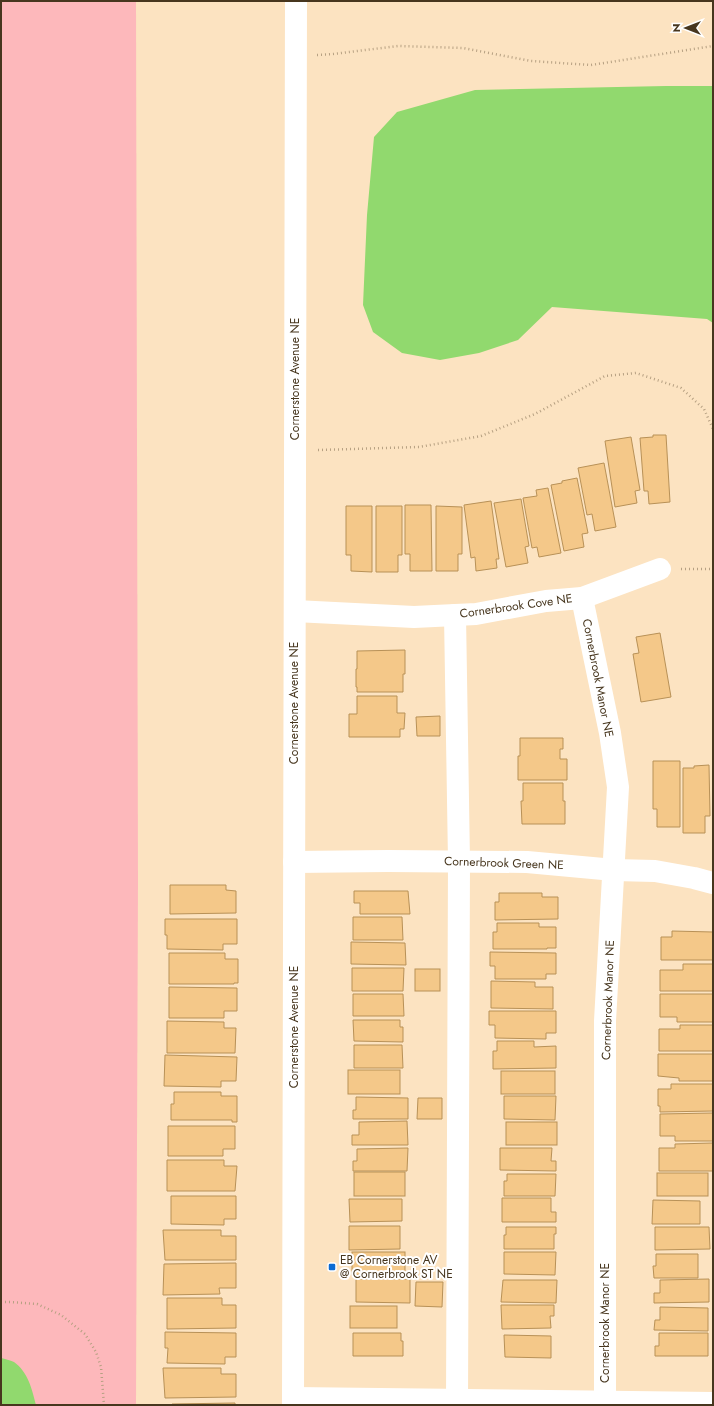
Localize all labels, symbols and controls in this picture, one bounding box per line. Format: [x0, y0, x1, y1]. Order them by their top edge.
north arrow [666, 8, 706, 48]
text: N [668, 24, 684, 32]
street label: Cornerstone Avenue NE [286, 318, 304, 440]
street label: Cornerbrook Cove NE [458, 589, 574, 623]
street label: Cornerbrook Manor NE [578, 617, 618, 739]
street label: Cornerstone Avenue NE [285, 642, 303, 764]
street label: Cornerbrook Green NE [444, 852, 564, 874]
street label: Cornerbrook Manor NE [597, 940, 619, 1060]
street label: Cornerstone Avenue NE [285, 966, 303, 1088]
place label: EB Cornerstone AV @ Cornerbrook ST NE [340, 1251, 453, 1283]
marker: EB Cornerstone AV @ Cornerbrook ST NE [327, 1262, 337, 1272]
street label: Cornerbrook Manor NE [596, 1263, 614, 1383]

